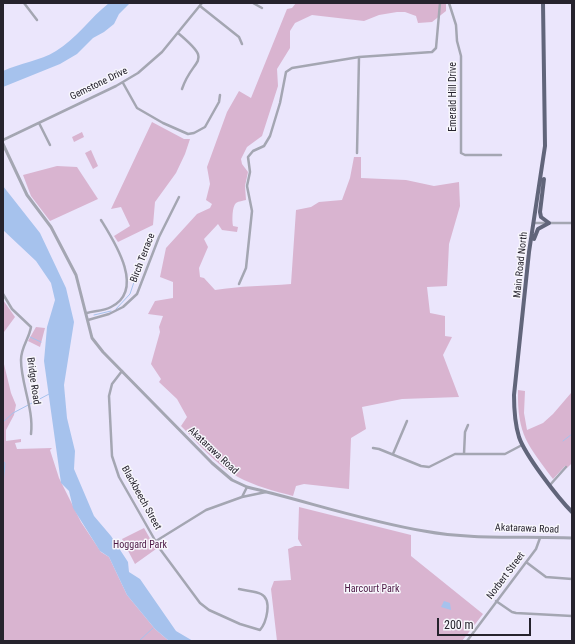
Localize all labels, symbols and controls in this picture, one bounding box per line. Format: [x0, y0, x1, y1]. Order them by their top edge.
street label: Emerald Hill Drive [447, 62, 459, 132]
street label: Gemstone Drive [68, 65, 130, 103]
street label: Main Road North [512, 231, 530, 299]
street label: Birch Terrace [128, 232, 158, 284]
street label: Bridge Road [24, 357, 42, 405]
street label: Akatarawa Road [185, 425, 241, 477]
street label: Blackbeech Street [119, 464, 163, 532]
street label: Akatarawa Road [495, 522, 559, 536]
park label: Hoggard Park [113, 539, 167, 551]
street label: Norbert Street [484, 550, 528, 602]
park label: Harcourt Park [345, 583, 399, 595]
scale bar [439, 610, 533, 636]
text: 200 m [444, 618, 474, 632]

